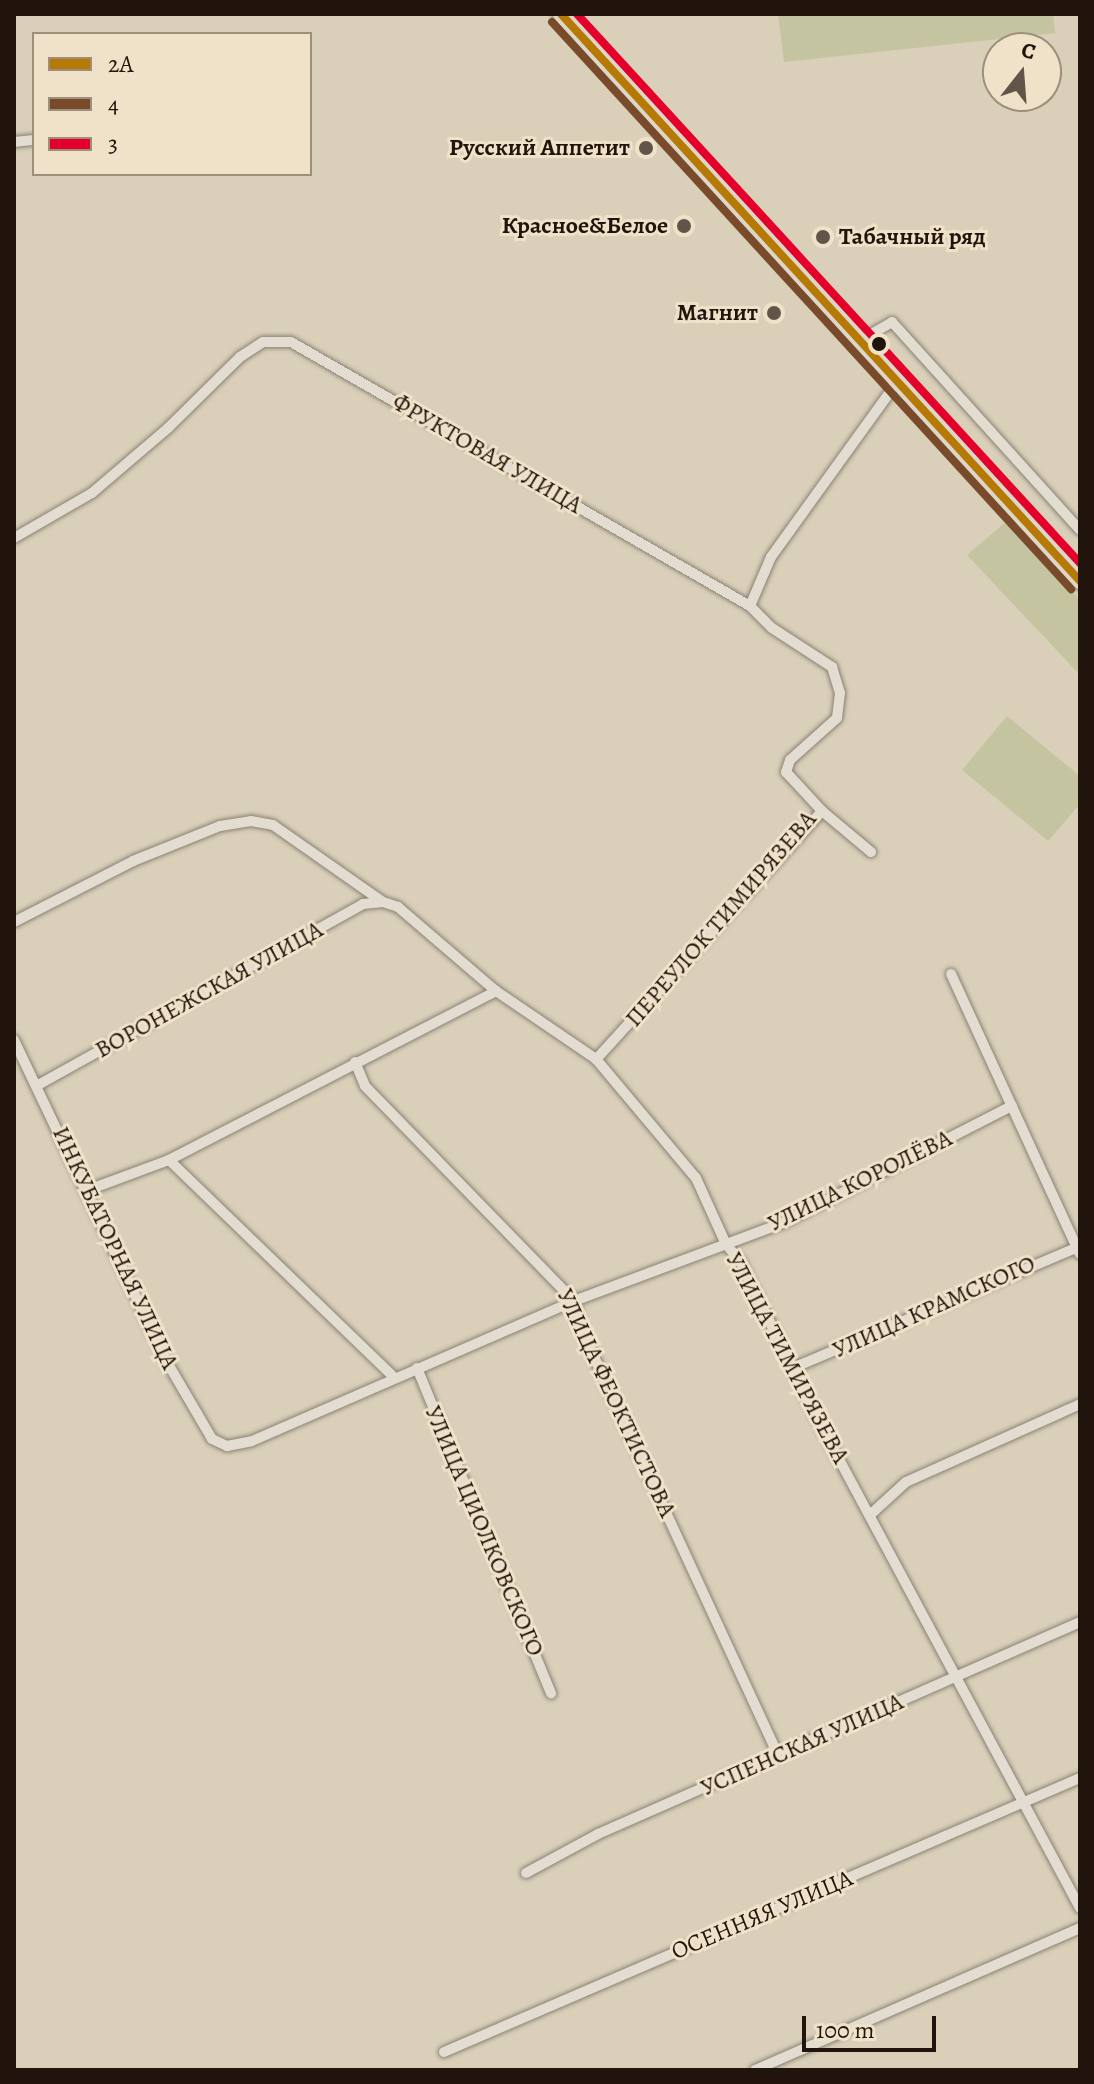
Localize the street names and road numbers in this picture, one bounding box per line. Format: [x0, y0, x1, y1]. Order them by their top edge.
street label: ФРУКТОВАЯ УЛИЦА [387, 388, 587, 520]
street label: ПЕРЕУЛОК ТИМИРЯЗЕВА [619, 805, 823, 1033]
street label: ВОРОНЕЖСКАЯ УЛИЦА [90, 915, 328, 1065]
street label: ИНКУБАТОРНАЯ УЛИЦА [46, 1122, 184, 1374]
street label: УЛИЦА КОРОЛЁВА [763, 1124, 957, 1238]
street label: УЛИЦА ТИМИРЯЗЕВА [719, 1247, 855, 1469]
street label: УЛИЦА КРАМСКОГО [828, 1249, 1040, 1365]
street label: УЛИЦА ФЕОКТИСТОВА [550, 1284, 682, 1522]
street label: УЛИЦА ЦИОЛКОВСКОГО [418, 1402, 550, 1660]
street label: УСПЕНСКАЯ УЛИЦА [696, 1687, 908, 1803]
street label: ОСЕННЯЯ УЛИЦА [667, 1864, 857, 1966]

